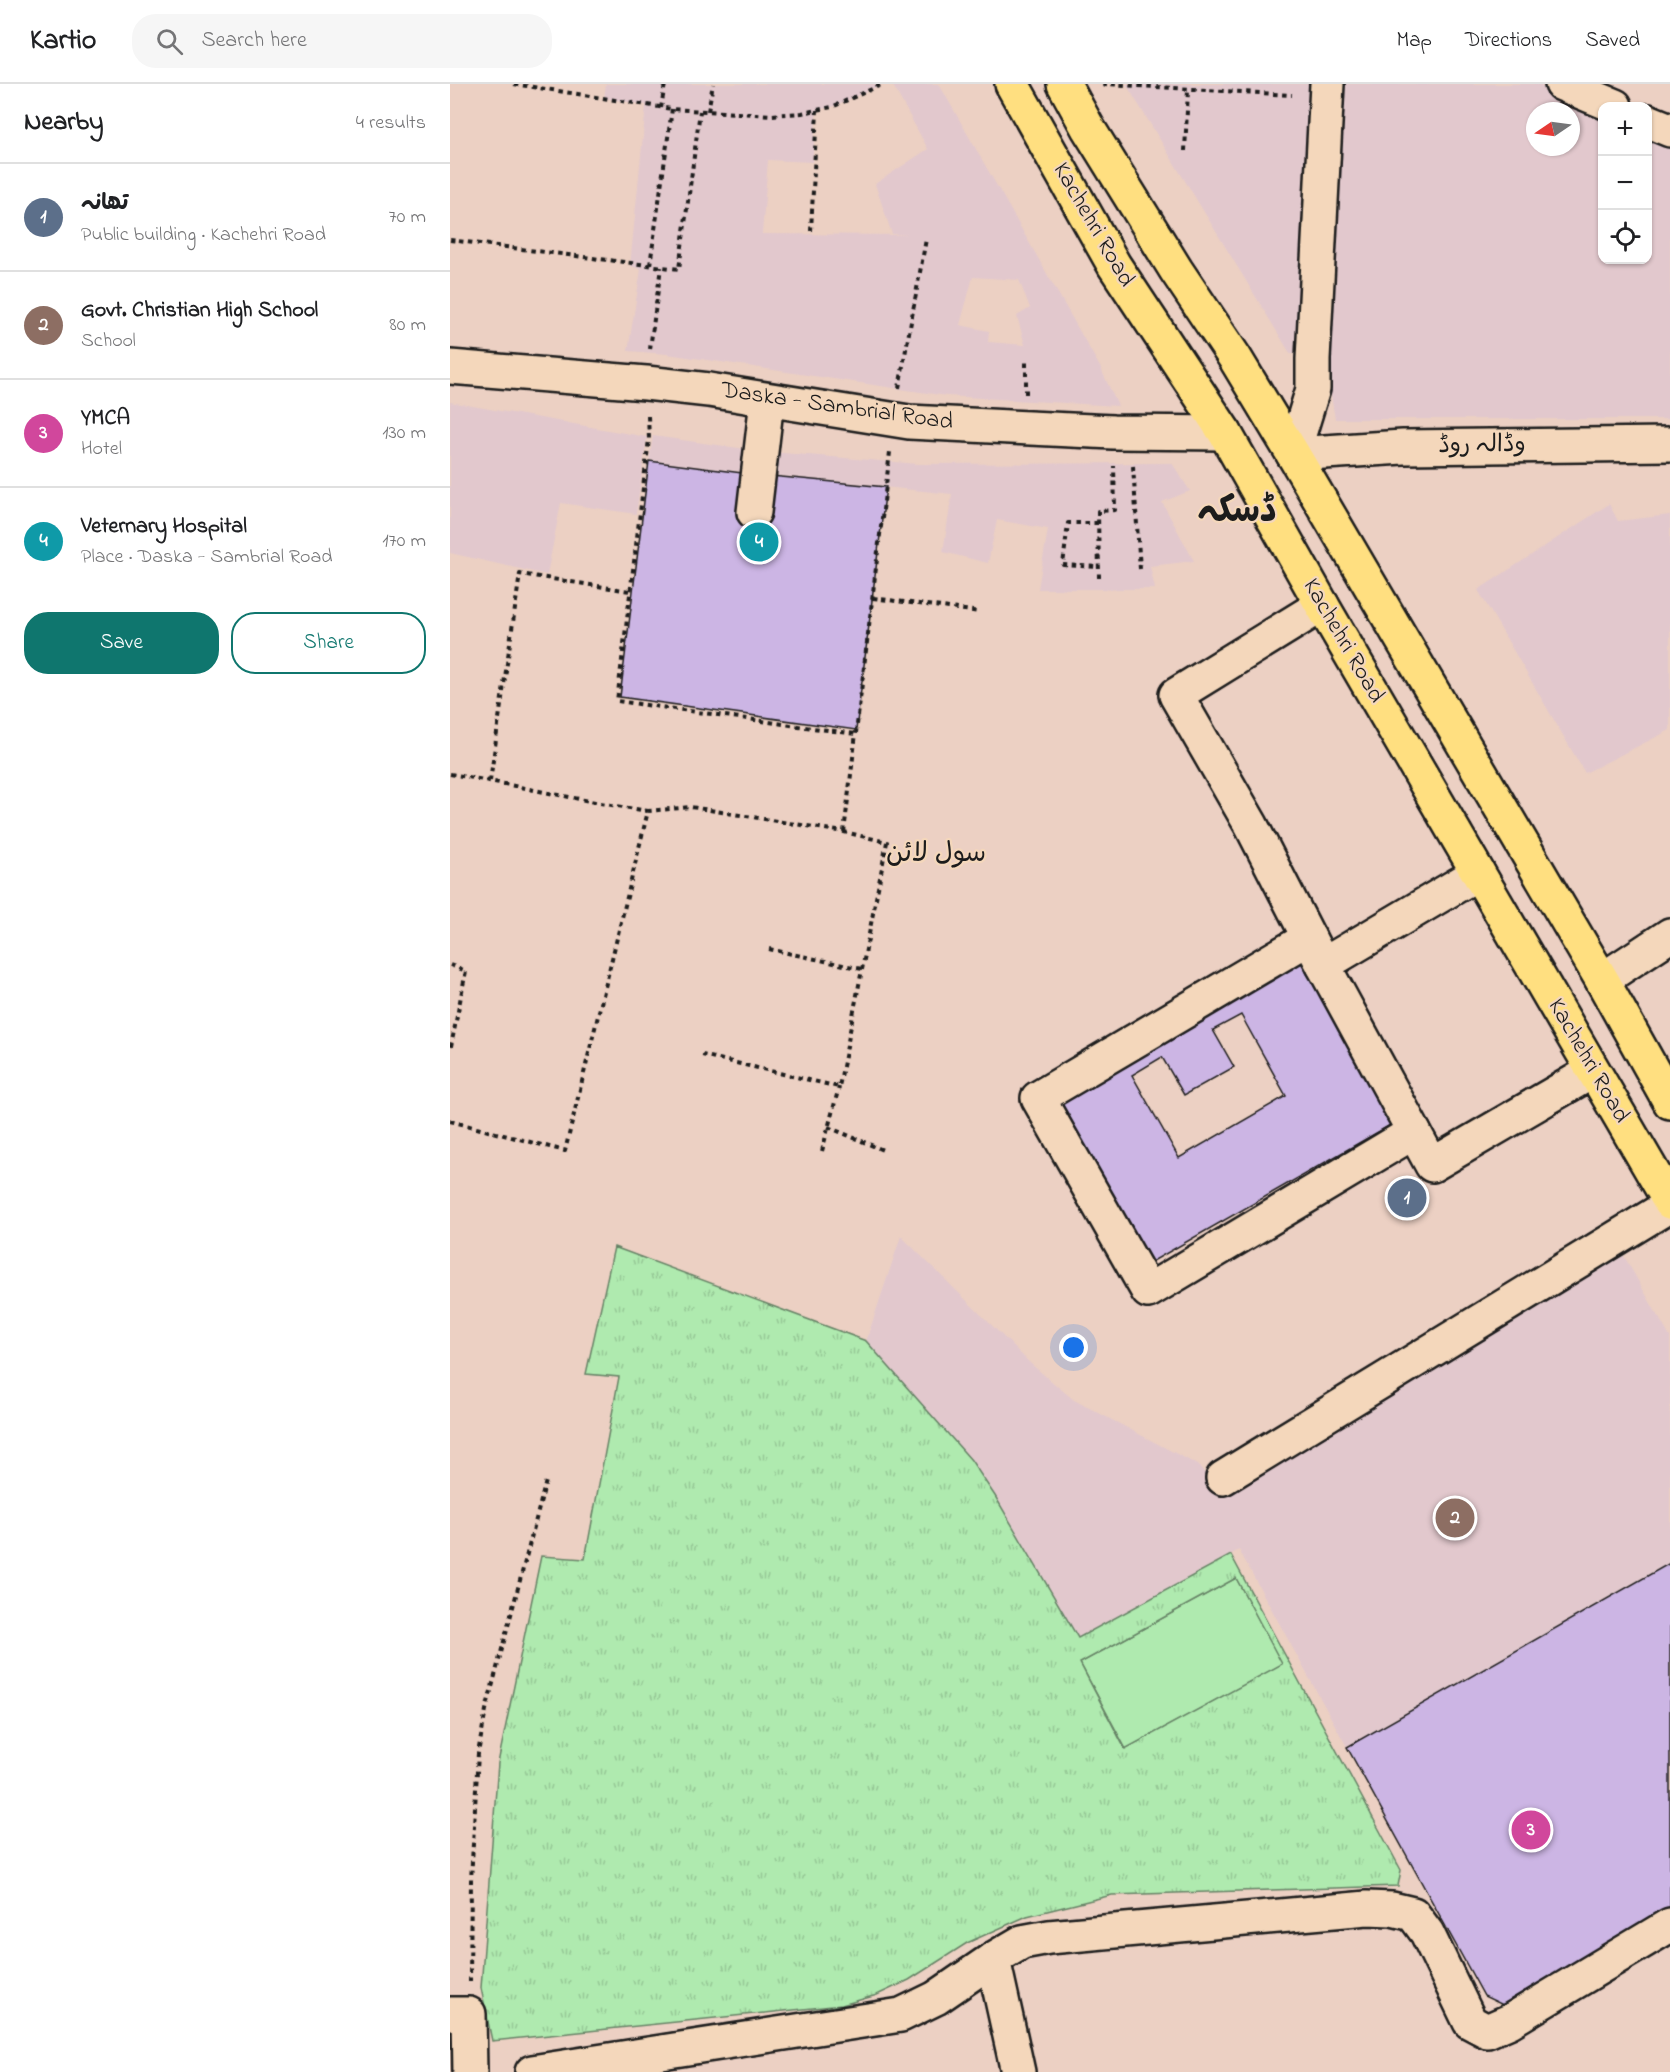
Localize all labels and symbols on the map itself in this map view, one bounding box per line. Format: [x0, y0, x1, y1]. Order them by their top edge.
north arrow [1526, 102, 1580, 156]
street label: Kachehri Road [1043, 156, 1143, 294]
street label: Daska - Sambrial Road [718, 373, 956, 441]
street label: وڈالہ روڈ [1438, 428, 1526, 464]
district label: ڈسکہ [1197, 486, 1277, 539]
pin: 4 [740, 520, 778, 564]
street label: Kachehri Road [1293, 572, 1393, 710]
district label: سول لائن [886, 835, 986, 874]
street label: Kachehri Road [1538, 992, 1638, 1130]
pin: 1 [1388, 1176, 1426, 1220]
your location [1059, 1333, 1088, 1362]
pin: 2 [1436, 1496, 1474, 1540]
pin: 3 [1512, 1808, 1550, 1852]

